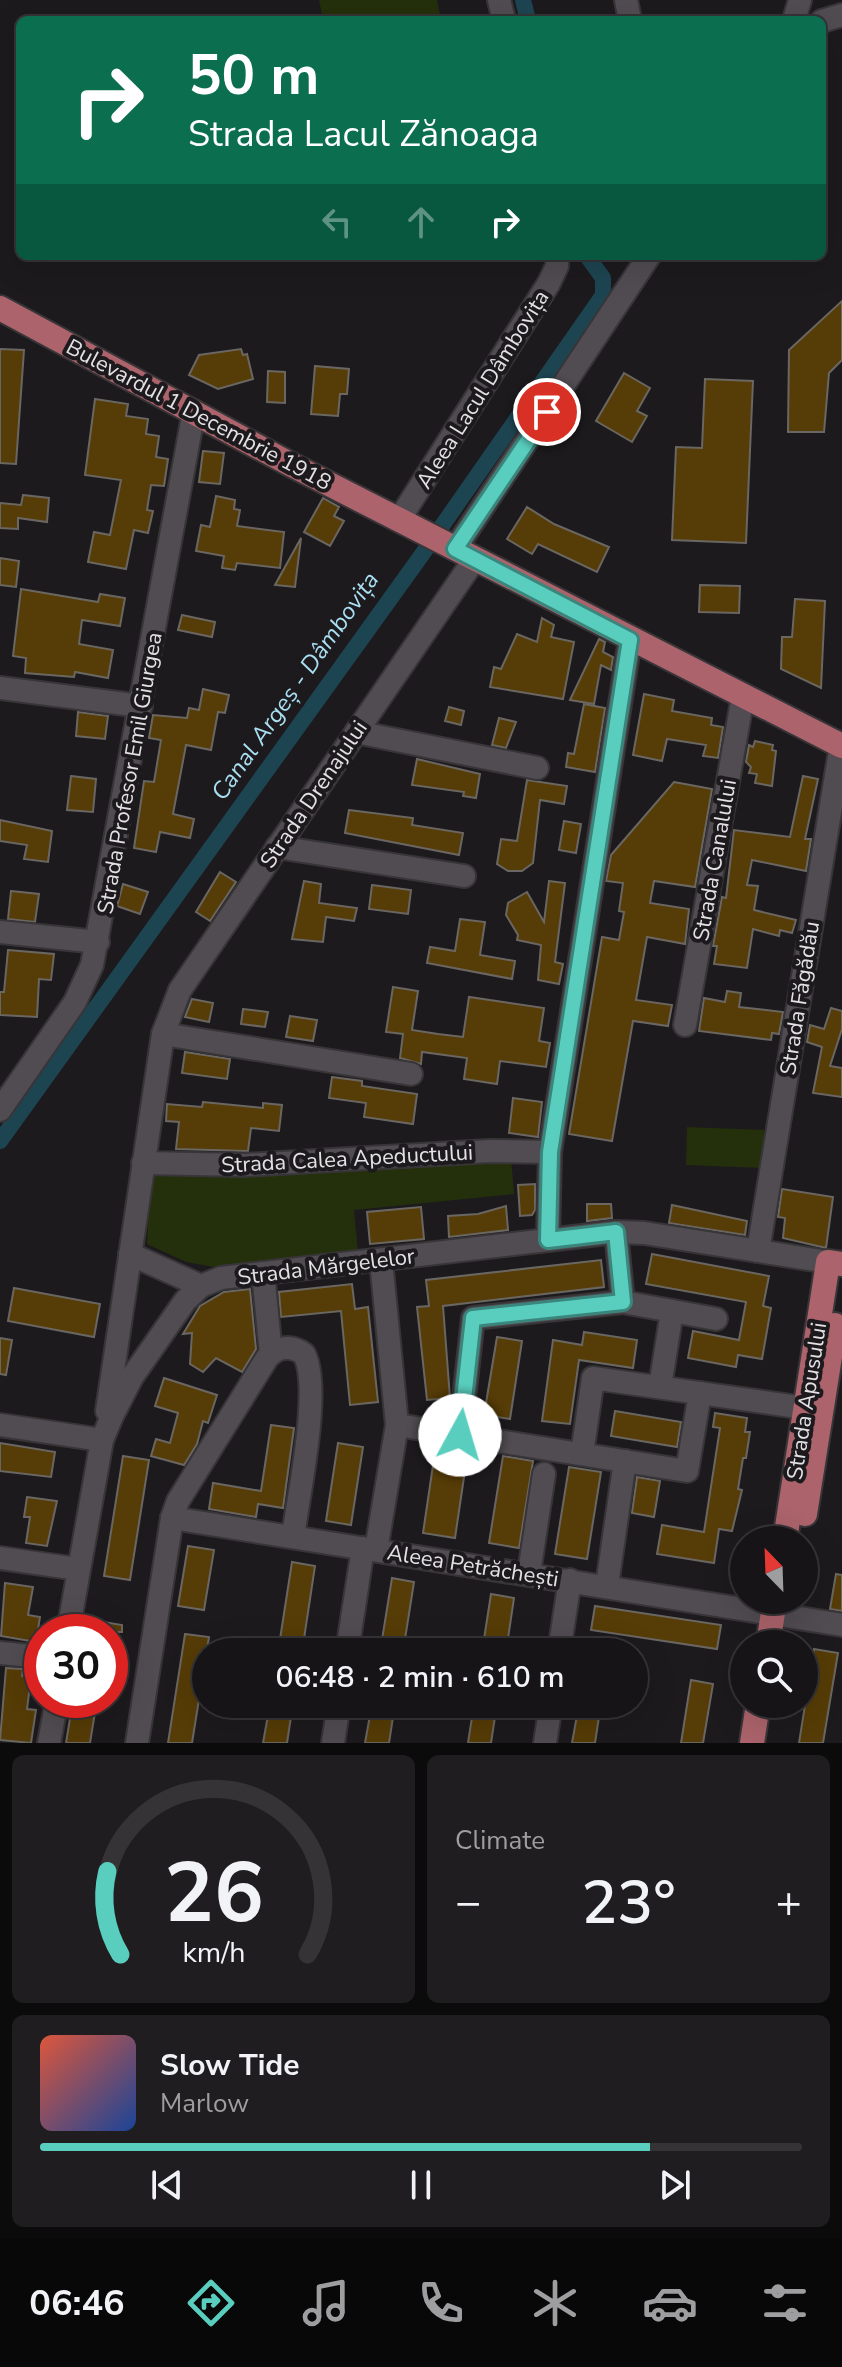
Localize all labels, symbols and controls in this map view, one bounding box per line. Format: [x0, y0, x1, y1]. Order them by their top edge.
text: 50 m [188, 37, 319, 114]
icon: right [56, 48, 160, 152]
text: Strada Lacul Zănoaga [188, 110, 539, 159]
icon: left [315, 200, 359, 244]
icon: ahead [399, 200, 443, 244]
icon: right [483, 200, 527, 244]
street label: Aleea Lacul Dâmbovița [409, 284, 556, 495]
street label: Bulevardul 1 Decembrie 1918 [61, 332, 336, 498]
pin [513, 378, 581, 446]
icon: arrive [525, 390, 569, 434]
water label: Canal Argeș - Dâmbovița [204, 565, 386, 807]
street label: Strada Profesor Emil Giurgea [90, 630, 170, 916]
street label: Strada Drenajului [253, 715, 374, 874]
street label: Strada Canalului [686, 777, 744, 943]
street label: Strada Făgădău [773, 919, 827, 1077]
street label: Strada Calea Apeductului [220, 1137, 474, 1181]
street label: Strada Mărgelelor [236, 1241, 416, 1293]
street label: Strada Apusului [780, 1320, 834, 1482]
position arrow [418, 1393, 502, 1477]
north arrow [730, 1526, 818, 1614]
map controls [730, 1526, 818, 1718]
street label: Aleea Petrăchești [385, 1538, 561, 1594]
speed limit sign: 30 [24, 1614, 128, 1718]
button: search [730, 1630, 818, 1718]
text: 06:48 · 2 min · 610 m [275, 1657, 565, 1698]
text: Climate [455, 1823, 545, 1858]
text: 26 [164, 1837, 263, 1950]
text: 23° [581, 1862, 676, 1944]
text: − [455, 1873, 481, 1933]
text: + [776, 1873, 802, 1933]
text: km/h [182, 1933, 245, 1972]
text: Slow Tide [160, 2045, 300, 2086]
text: Marlow [160, 2086, 249, 2121]
icon: previous [145, 2163, 189, 2207]
icon: pause [399, 2163, 443, 2207]
icon: next [653, 2163, 697, 2207]
icon: directions [183, 2275, 239, 2331]
icon: music [298, 2275, 354, 2331]
icon: phone [413, 2275, 469, 2331]
icon: climate [527, 2275, 583, 2331]
icon: car [642, 2275, 698, 2331]
icon: filters [757, 2275, 813, 2331]
text: 06:46 [29, 2279, 125, 2328]

